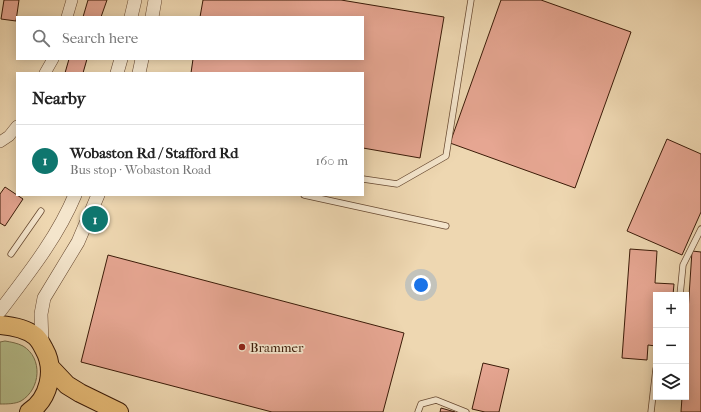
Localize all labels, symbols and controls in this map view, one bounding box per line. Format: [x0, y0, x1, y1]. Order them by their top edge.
search box [16, 16, 364, 60]
icon: search [30, 27, 52, 49]
text: Search here [62, 29, 138, 47]
text: Nearby [32, 88, 86, 108]
text: Wobaston Rd / Stafford Rd [70, 144, 238, 162]
text: 1 [43, 153, 47, 168]
text: 160 m [316, 153, 348, 168]
text: Bus stop · Wobaston Road [70, 162, 211, 177]
pin: 1 [82, 204, 108, 234]
your location [411, 275, 431, 295]
map controls [653, 292, 689, 400]
button: + [653, 292, 689, 328]
button: − [653, 328, 689, 364]
place label: Brammer [250, 340, 304, 355]
marker: Brammer [237, 342, 247, 352]
button: layers [653, 364, 689, 400]

